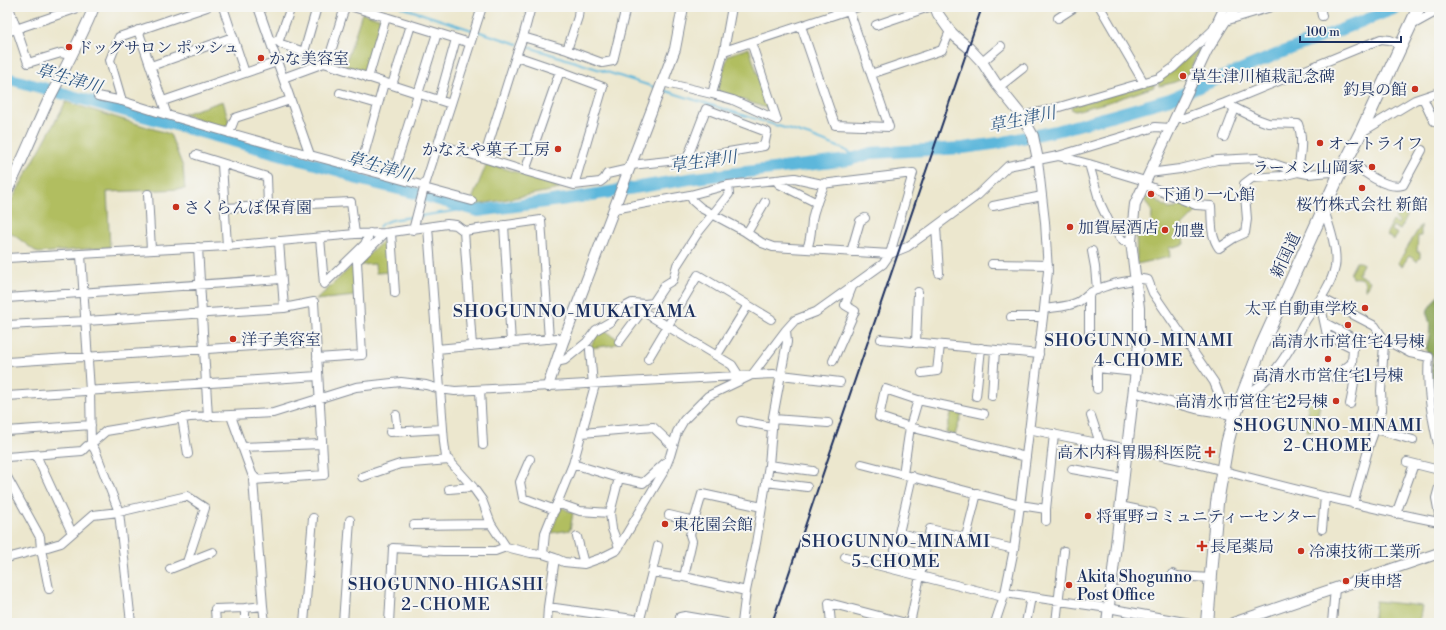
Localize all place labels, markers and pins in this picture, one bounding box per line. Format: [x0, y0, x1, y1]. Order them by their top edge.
place label: ドッグサロン ポッシュ [77, 38, 239, 58]
marker: ドッグサロン ポッシュ [64, 42, 74, 52]
place label: かな美容室 [269, 49, 349, 69]
marker: かな美容室 [256, 53, 266, 63]
place label: 草生津川植栽記念碑 [1191, 67, 1335, 87]
marker: 草生津川植栽記念碑 [1178, 71, 1188, 81]
place label: 釣具の館 [1343, 80, 1407, 100]
marker: 釣具の館 [1410, 84, 1420, 94]
place label: オートライフ [1328, 134, 1423, 154]
marker: オートライフ [1315, 138, 1325, 148]
place label: かなえや菓子工房 [422, 140, 550, 160]
marker: かなえや菓子工房 [553, 144, 563, 154]
place label: ラーメン山岡家 [1253, 158, 1364, 178]
marker: ラーメン山岡家 [1367, 162, 1377, 172]
marker: 桜竹株式会社 新館 [1357, 183, 1367, 193]
place label: 下通り一心館 [1159, 185, 1255, 205]
marker: 下通り一心館 [1146, 189, 1156, 199]
place label: 桜竹株式会社 新館 [1296, 195, 1428, 215]
place label: さくらんぼ保育園 [184, 198, 312, 218]
marker: さくらんぼ保育園 [171, 202, 181, 212]
place label: 加賀屋酒店 [1078, 218, 1158, 238]
place label: 加豊 [1173, 221, 1205, 241]
marker: 加賀屋酒店 [1065, 222, 1075, 232]
marker: 加豊 [1160, 225, 1170, 235]
place label: 太平自動車学校 [1245, 299, 1357, 319]
marker: 太平自動車学校 [1360, 303, 1370, 313]
marker: 高清水市営住宅4号棟 [1343, 320, 1353, 330]
place label: 洋子美容室 [241, 330, 321, 350]
place label: 高清水市営住宅4号棟 [1271, 332, 1425, 352]
marker: 洋子美容室 [228, 334, 238, 344]
marker: 高清水市営住宅1号棟 [1323, 354, 1333, 364]
place label: 高清水市営住宅1号棟 [1253, 366, 1403, 386]
place label: 高清水市営住宅2号棟 [1175, 392, 1328, 412]
marker: 高清水市営住宅2号棟 [1331, 396, 1341, 406]
place label: 高木内科胃腸科医院 [1057, 443, 1201, 463]
marker: 高木内科胃腸科医院 [1204, 446, 1216, 458]
place label: 将軍野コミュニティーセンター [1096, 507, 1317, 527]
marker: 将軍野コミュニティーセンター [1083, 511, 1093, 521]
place label: 東花園会館 [673, 515, 753, 535]
marker: 東花園会館 [660, 519, 670, 529]
place label: 長尾薬局 [1210, 537, 1274, 557]
marker: 長尾薬局 [1197, 541, 1207, 551]
place label: 冷凍技術工業所 [1309, 542, 1421, 562]
marker: 冷凍技術工業所 [1296, 546, 1306, 556]
place label: Akita Shogunno Post Office [1076, 567, 1192, 605]
place label: 庚申塔 [1354, 572, 1402, 592]
marker: 庚申塔 [1341, 576, 1351, 586]
marker: Akita Shogunno Post Office [1064, 580, 1074, 590]

